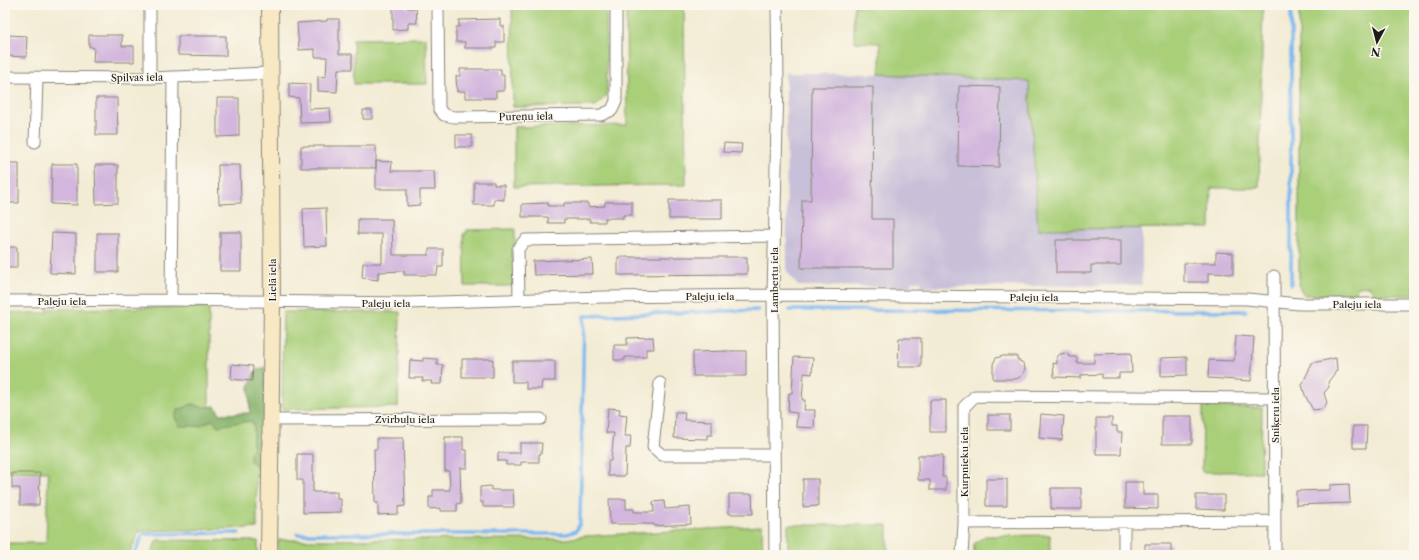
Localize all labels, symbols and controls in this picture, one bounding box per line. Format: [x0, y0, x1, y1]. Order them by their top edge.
north arrow [1357, 22, 1397, 62]
text: N [1370, 44, 1381, 59]
street label: Spilvas iela [111, 71, 164, 84]
street label: Pureņu iela [499, 110, 554, 123]
street label: Lambertu iela [768, 246, 781, 313]
street label: Lielā iela [266, 258, 279, 301]
street label: Paleju iela [686, 290, 735, 303]
street label: Paleju iela [1010, 291, 1059, 304]
street label: Paleju iela [38, 295, 87, 308]
street label: Paleju iela [362, 297, 411, 310]
street label: Paleju iela [1333, 298, 1382, 311]
street label: Sniķeru iela [1269, 386, 1282, 443]
street label: Zvirbuļu iela [375, 413, 436, 426]
street label: Kurpnieku iela [958, 426, 971, 497]

